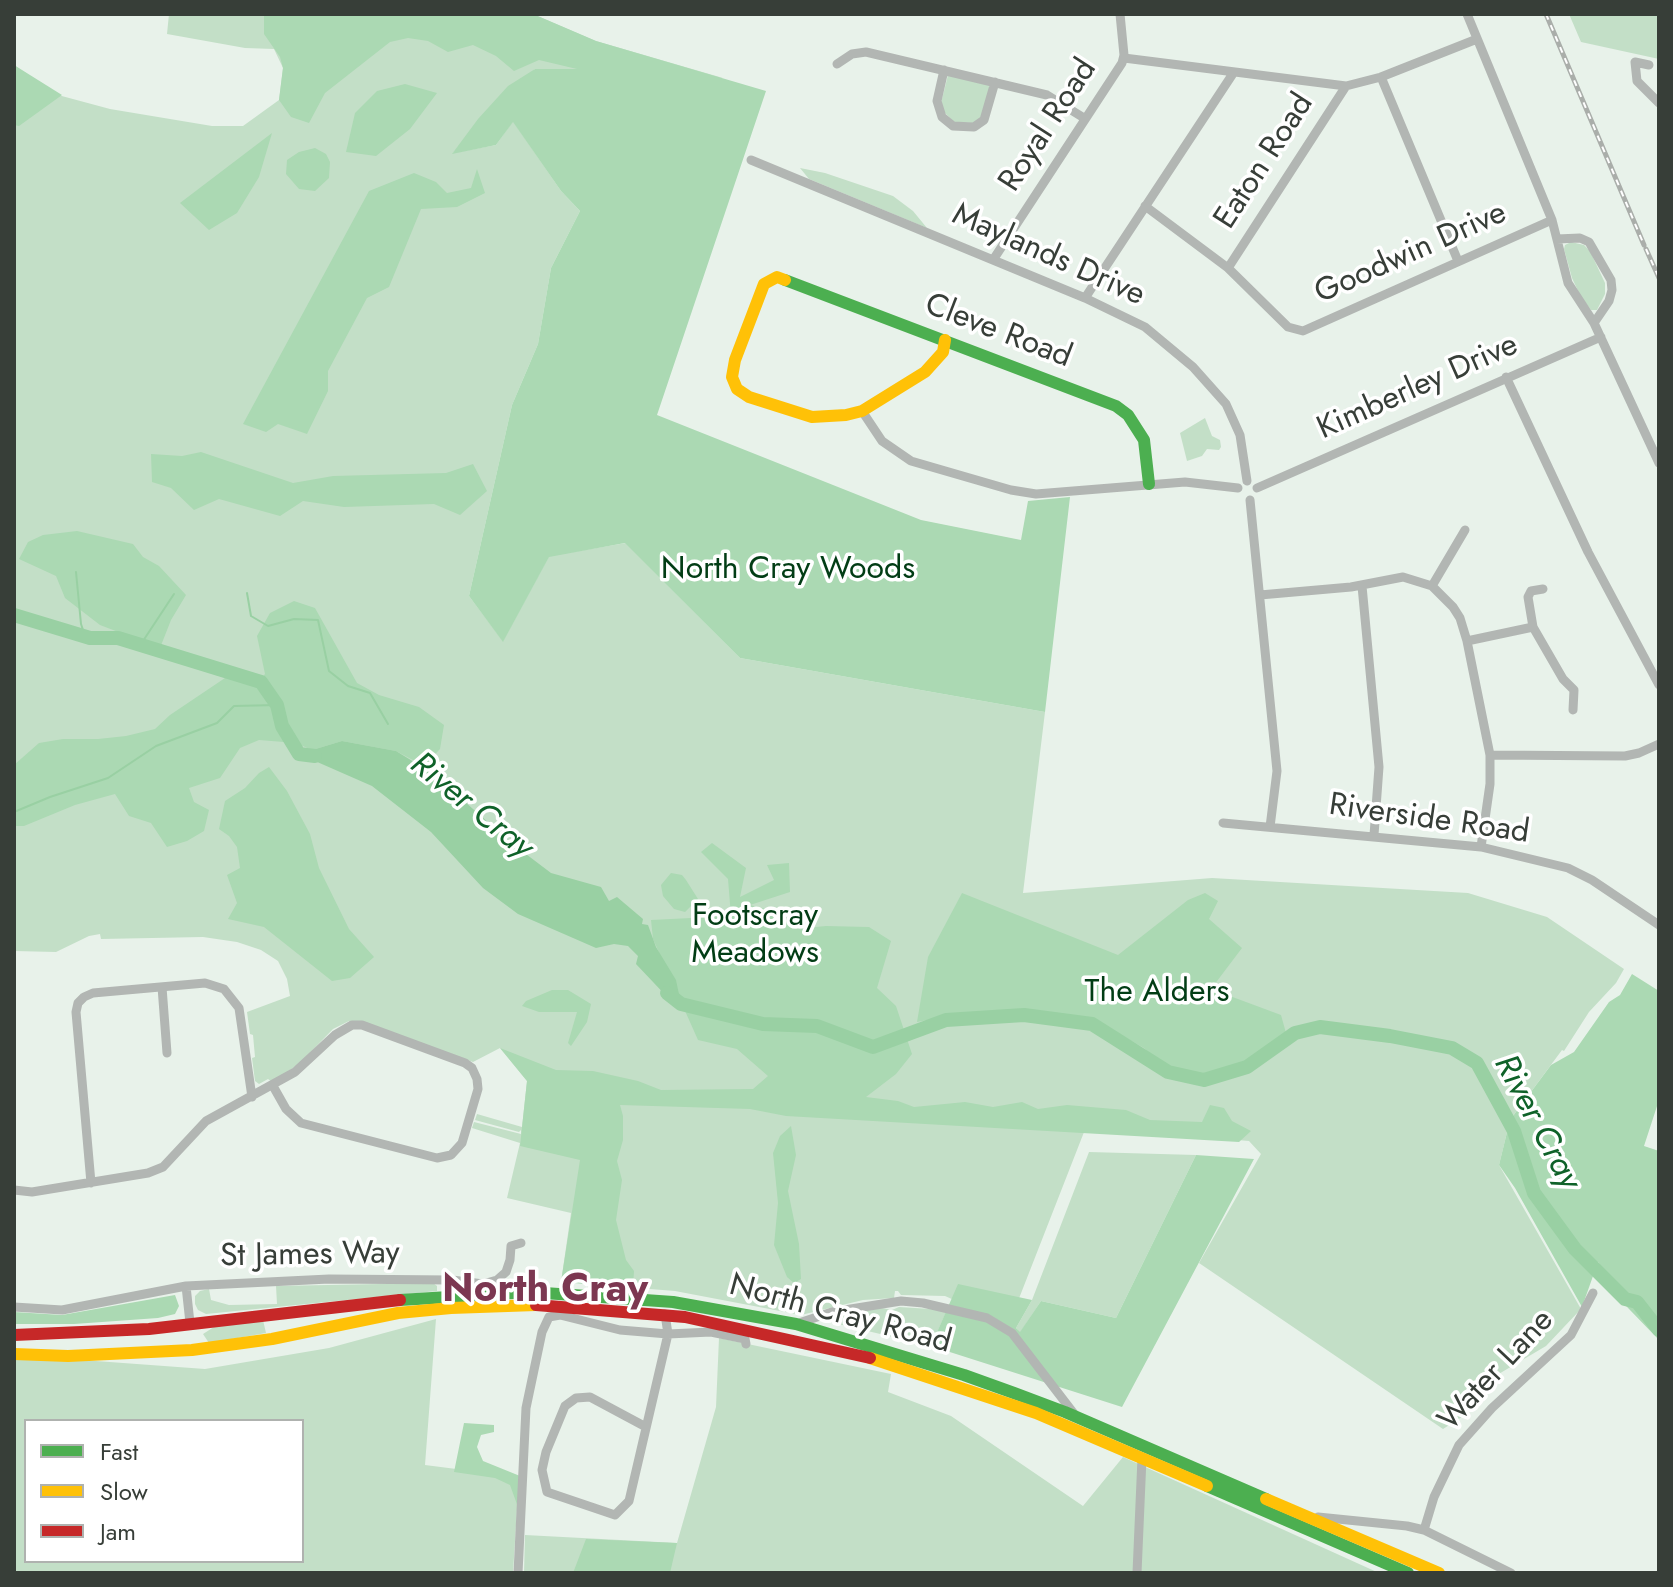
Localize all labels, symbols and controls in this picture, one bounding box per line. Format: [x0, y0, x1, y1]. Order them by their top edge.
street label: Royal Road [992, 52, 1106, 200]
street label: Eaton Road [1207, 87, 1323, 237]
street label: Goodwin Drive [1309, 195, 1513, 313]
street label: Maylands Drive [946, 196, 1150, 316]
street label: Cleve Road [919, 286, 1077, 378]
street label: Kimberley Drive [1312, 327, 1524, 449]
park label: North Cray Woods [661, 551, 915, 589]
water label: River Cray [401, 745, 541, 869]
street label: Riverside Road [1326, 787, 1532, 853]
park label: Footscray Meadows [691, 898, 819, 973]
park label: The Alders [1085, 974, 1229, 1012]
water label: River Cray [1484, 1049, 1588, 1197]
street label: St James Way [220, 1235, 400, 1277]
district label: North Cray [442, 1267, 648, 1315]
street label: North Cray Road [725, 1267, 955, 1363]
street label: Water Lane [1431, 1302, 1563, 1440]
legend [24, 1419, 304, 1563]
text: Fast [100, 1434, 138, 1469]
text: Slow [100, 1474, 148, 1509]
text: Jam [100, 1514, 136, 1549]

